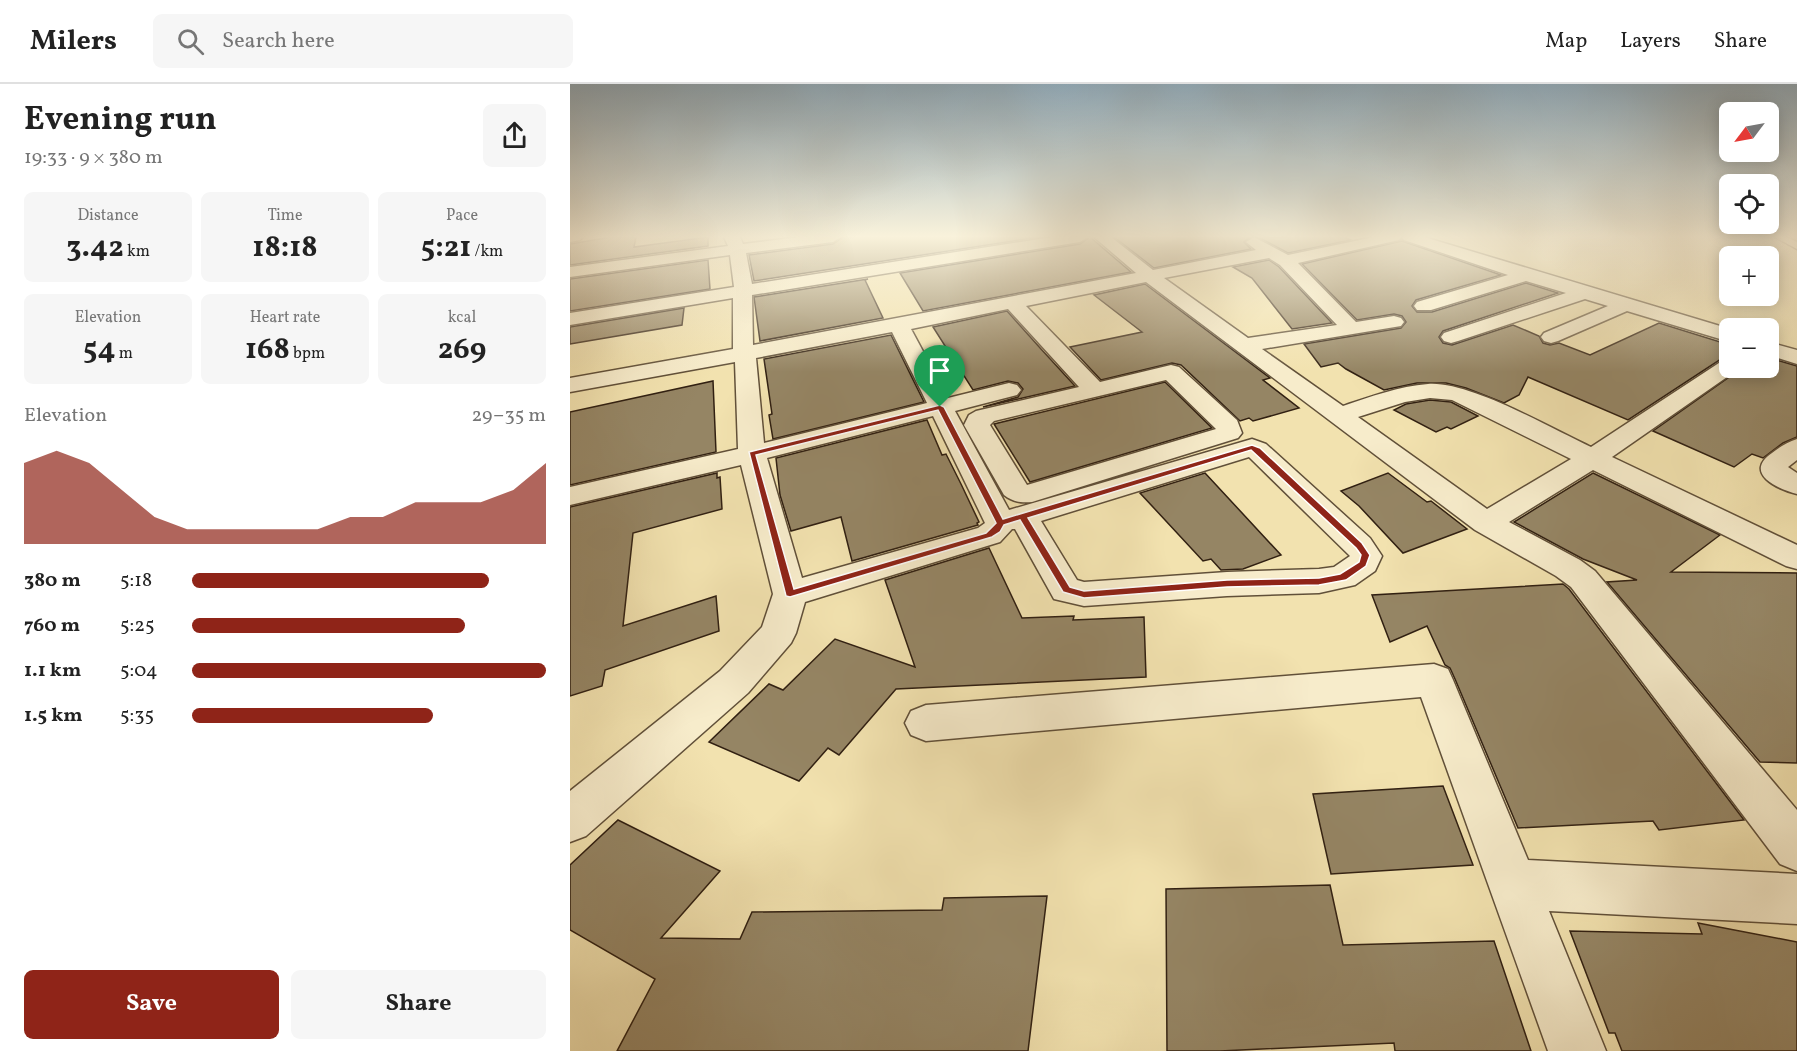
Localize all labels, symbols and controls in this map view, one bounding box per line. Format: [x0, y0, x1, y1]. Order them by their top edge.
search box [153, 14, 573, 68]
text: Milers [30, 22, 117, 61]
icon: search [174, 25, 207, 58]
text: Search here [222, 26, 335, 57]
text: Map [1545, 27, 1587, 56]
text: Layers [1620, 27, 1681, 56]
text: Share [1714, 27, 1767, 56]
text: Evening run [24, 98, 217, 144]
north arrow [1719, 102, 1779, 162]
map controls [1719, 102, 1779, 378]
button: share [483, 104, 546, 167]
text: 19:33 · 9 × 380 m [24, 144, 163, 172]
button: locate [1719, 174, 1779, 234]
text: Distance [77, 205, 139, 227]
text: Time [267, 205, 303, 227]
text: Pace [446, 205, 478, 227]
text: 3.42 [66, 227, 124, 269]
text: 18:18 [252, 227, 318, 269]
text: 5:21 [421, 227, 471, 269]
text: km [124, 241, 150, 263]
text: /km [471, 241, 503, 263]
button: + [1719, 246, 1779, 306]
text: Elevation [75, 307, 141, 329]
text: Heart rate [250, 307, 320, 329]
text: kcal [448, 307, 476, 329]
button: − [1719, 318, 1779, 378]
text: 54 [83, 329, 116, 371]
text: 168 [245, 329, 290, 371]
text: 269 [438, 329, 486, 371]
text: m [116, 343, 133, 365]
text: bpm [290, 343, 325, 365]
pin [914, 345, 965, 407]
icon: arrive [923, 354, 956, 387]
text: Elevation [24, 402, 107, 430]
text: 29–35 m [472, 402, 546, 430]
text: 380 m [24, 567, 81, 595]
text: 5:18 [120, 567, 152, 595]
text: 760 m [24, 612, 80, 640]
text: 5:25 [120, 612, 155, 640]
text: 1.1 km [24, 657, 81, 685]
text: 5:04 [120, 657, 158, 685]
text: 1.5 km [24, 702, 83, 730]
text: 5:35 [120, 702, 154, 730]
button: Save [24, 970, 279, 1039]
button: Share [291, 970, 546, 1039]

